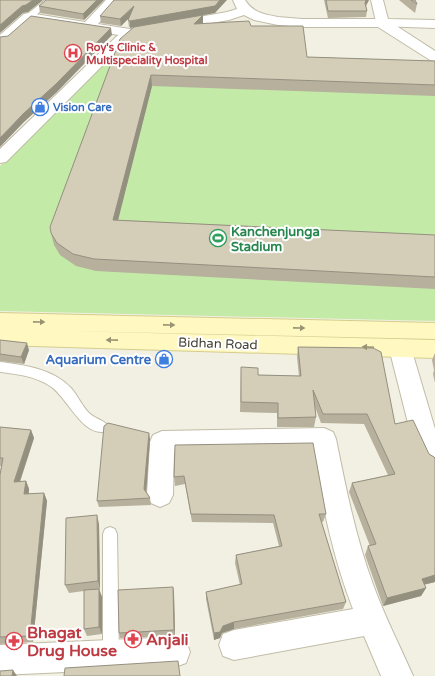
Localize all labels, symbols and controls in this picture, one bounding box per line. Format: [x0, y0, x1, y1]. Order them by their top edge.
place label: Roy's Clinic & Multispeciality Hospital [86, 41, 208, 68]
hospital icon: Roy's Clinic & Multispeciality Hospital [63, 43, 83, 63]
shop icon: Vision Care [30, 97, 50, 117]
place label: Vision Care [53, 101, 112, 114]
place label: Kanchenjunga Stadium [231, 224, 320, 255]
sports icon: Kanchenjunga Stadium [208, 228, 228, 248]
one-way arrow [33, 319, 46, 325]
one-way arrow [163, 322, 176, 328]
one-way arrow [293, 325, 306, 331]
street label: Bidhan Road [178, 335, 258, 353]
one-way arrow [106, 337, 118, 344]
one-way arrow [361, 344, 374, 350]
shop icon: Aquarium Centre [154, 349, 174, 369]
place label: Aquarium Centre [46, 352, 152, 368]
place label: Bhagat Drug House [27, 623, 117, 661]
pharmacy icon: Anjali [123, 629, 143, 649]
place label: Anjali [146, 630, 189, 650]
pharmacy icon: Bhagat Drug House [4, 631, 24, 651]

